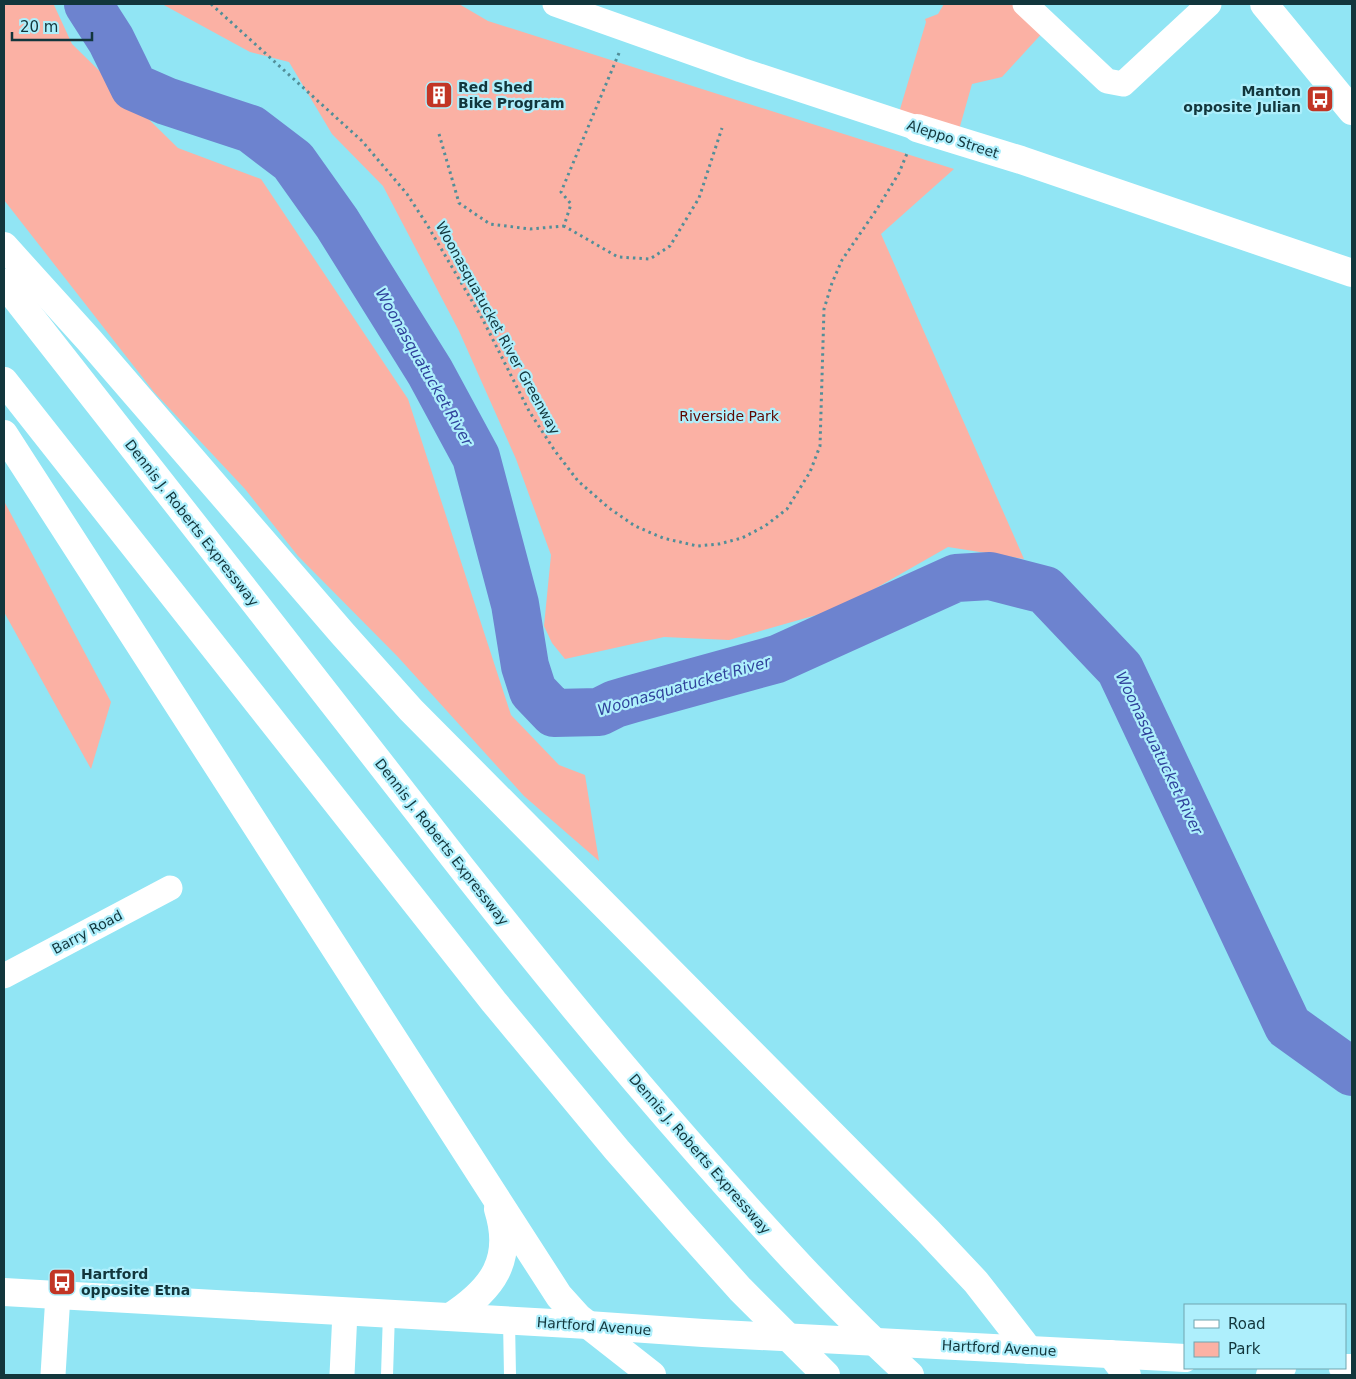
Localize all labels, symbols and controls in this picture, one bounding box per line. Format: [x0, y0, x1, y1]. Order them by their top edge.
scale bar [12, 10, 92, 42]
text: 20 m [20, 18, 58, 36]
place label: Red Shed Bike Program [458, 79, 565, 111]
building icon: Red Shed Bike Program [424, 80, 454, 110]
place label: Manton opposite Julian [1183, 83, 1301, 115]
bus stop icon: Manton opposite Julian [1305, 84, 1335, 114]
street label: Aleppo Street [905, 117, 1001, 162]
street label: Woonasquatucket River Greenway [433, 219, 563, 437]
water label: Woonasquatucket River [371, 285, 477, 450]
park label: Riverside Park [679, 408, 780, 424]
street label: Dennis J. Roberts Expressway [122, 437, 262, 609]
water label: Woonasquatucket River [595, 652, 773, 719]
water label: Woonasquatucket River [1112, 669, 1207, 838]
street label: Dennis J. Roberts Expressway [372, 756, 512, 928]
street label: Barry Road [49, 907, 125, 957]
street label: Dennis J. Roberts Expressway [626, 1071, 774, 1237]
place label: Hartford opposite Etna [81, 1266, 190, 1298]
bus stop icon: Hartford opposite Etna [47, 1267, 77, 1297]
legend [1184, 1304, 1346, 1369]
street label: Hartford Avenue [536, 1314, 652, 1338]
text: Road [1228, 1315, 1266, 1333]
street label: Hartford Avenue [941, 1337, 1057, 1359]
text: Park [1228, 1340, 1261, 1358]

